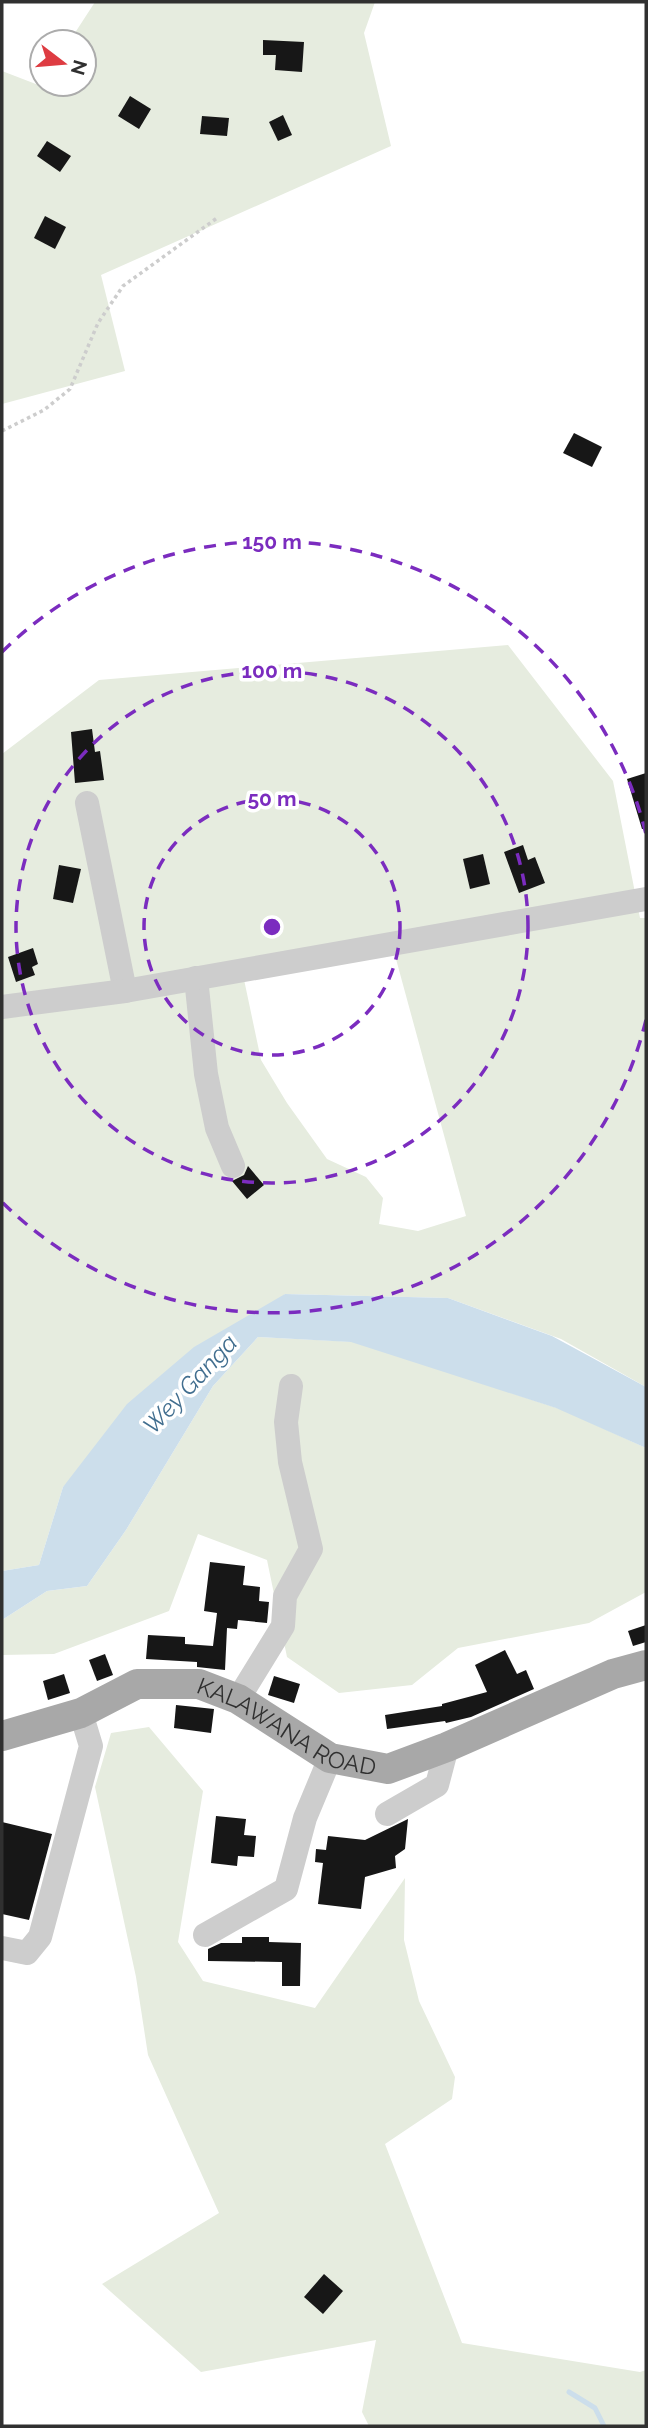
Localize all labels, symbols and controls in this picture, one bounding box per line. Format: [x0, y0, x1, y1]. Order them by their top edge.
north arrow [28, 28, 98, 98]
text: N [67, 58, 92, 78]
text: 150 m [242, 529, 302, 554]
text: 100 m [242, 658, 302, 683]
text: 50 m [247, 786, 297, 811]
centre of rings [260, 915, 284, 939]
water label: Wey Ganga [137, 1328, 243, 1440]
street label: KALAWANA ROAD [194, 1671, 378, 1780]

